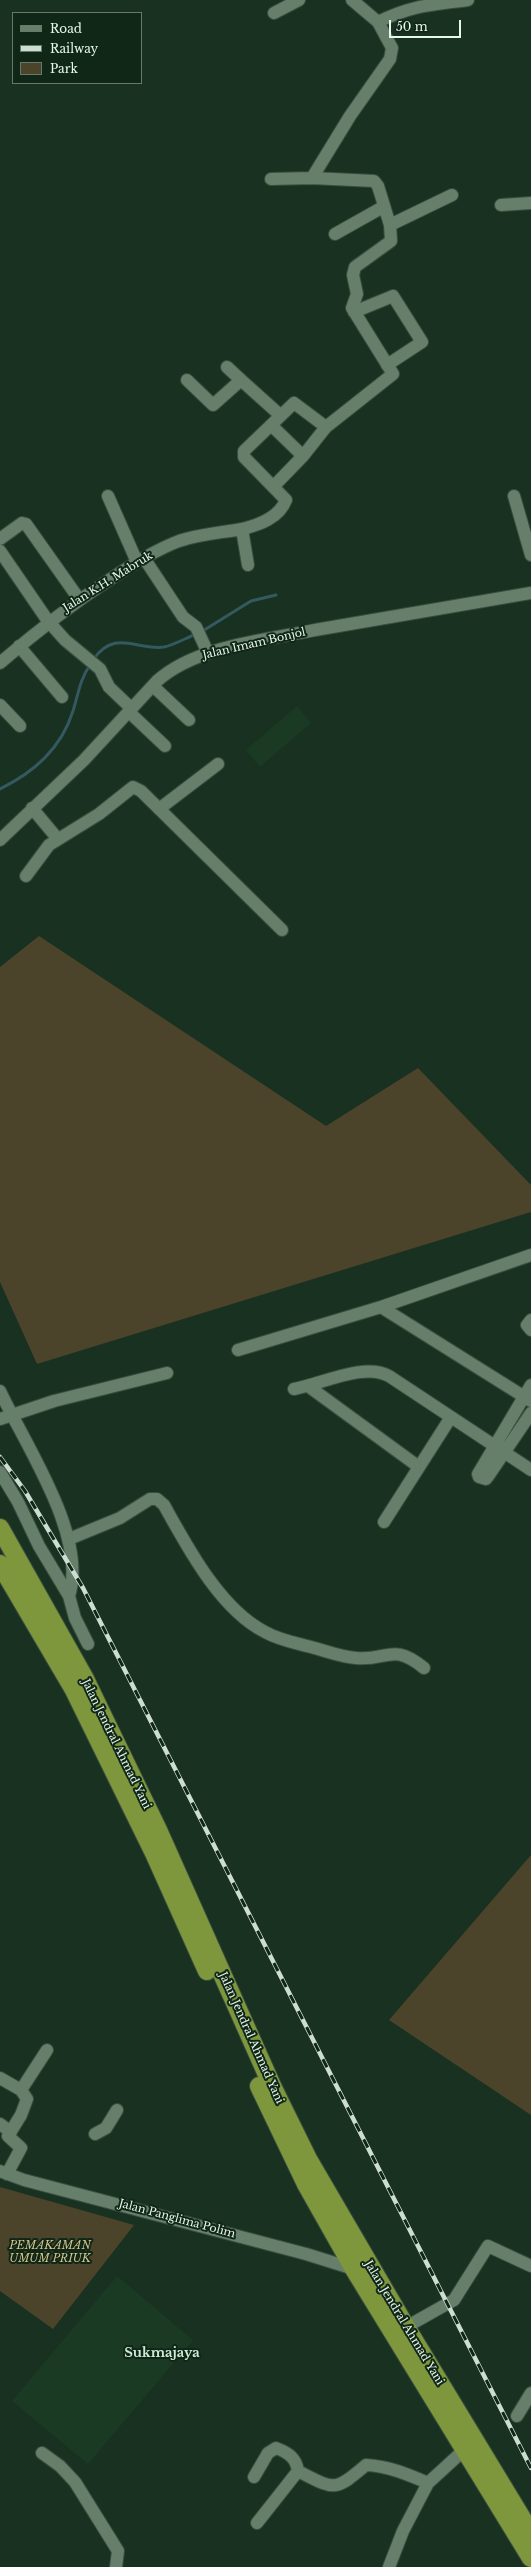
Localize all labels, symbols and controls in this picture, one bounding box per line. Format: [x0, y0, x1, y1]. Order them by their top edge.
legend [12, 12, 142, 84]
scale bar [391, 12, 463, 38]
text: 50 m [396, 19, 428, 34]
text: Road [50, 21, 82, 36]
text: Railway [50, 41, 98, 56]
text: Park [50, 61, 78, 76]
street label: Jalan K.H. Mabruk [61, 549, 155, 615]
street label: Jalan Imam Bonjol [201, 626, 307, 662]
street label: Jalan Jendral Ahmad Yani [79, 1677, 153, 1811]
street label: Jalan Jendral Ahmad Yani [216, 1970, 286, 2106]
street label: Jalan Panglima Polim [117, 2197, 237, 2241]
park label: PEMAKAMAN UMUM PRIUK [9, 2239, 91, 2265]
street label: Jalan Jendral Ahmad Yani [362, 2258, 446, 2388]
district label: Sukmajaya [124, 2345, 200, 2361]

